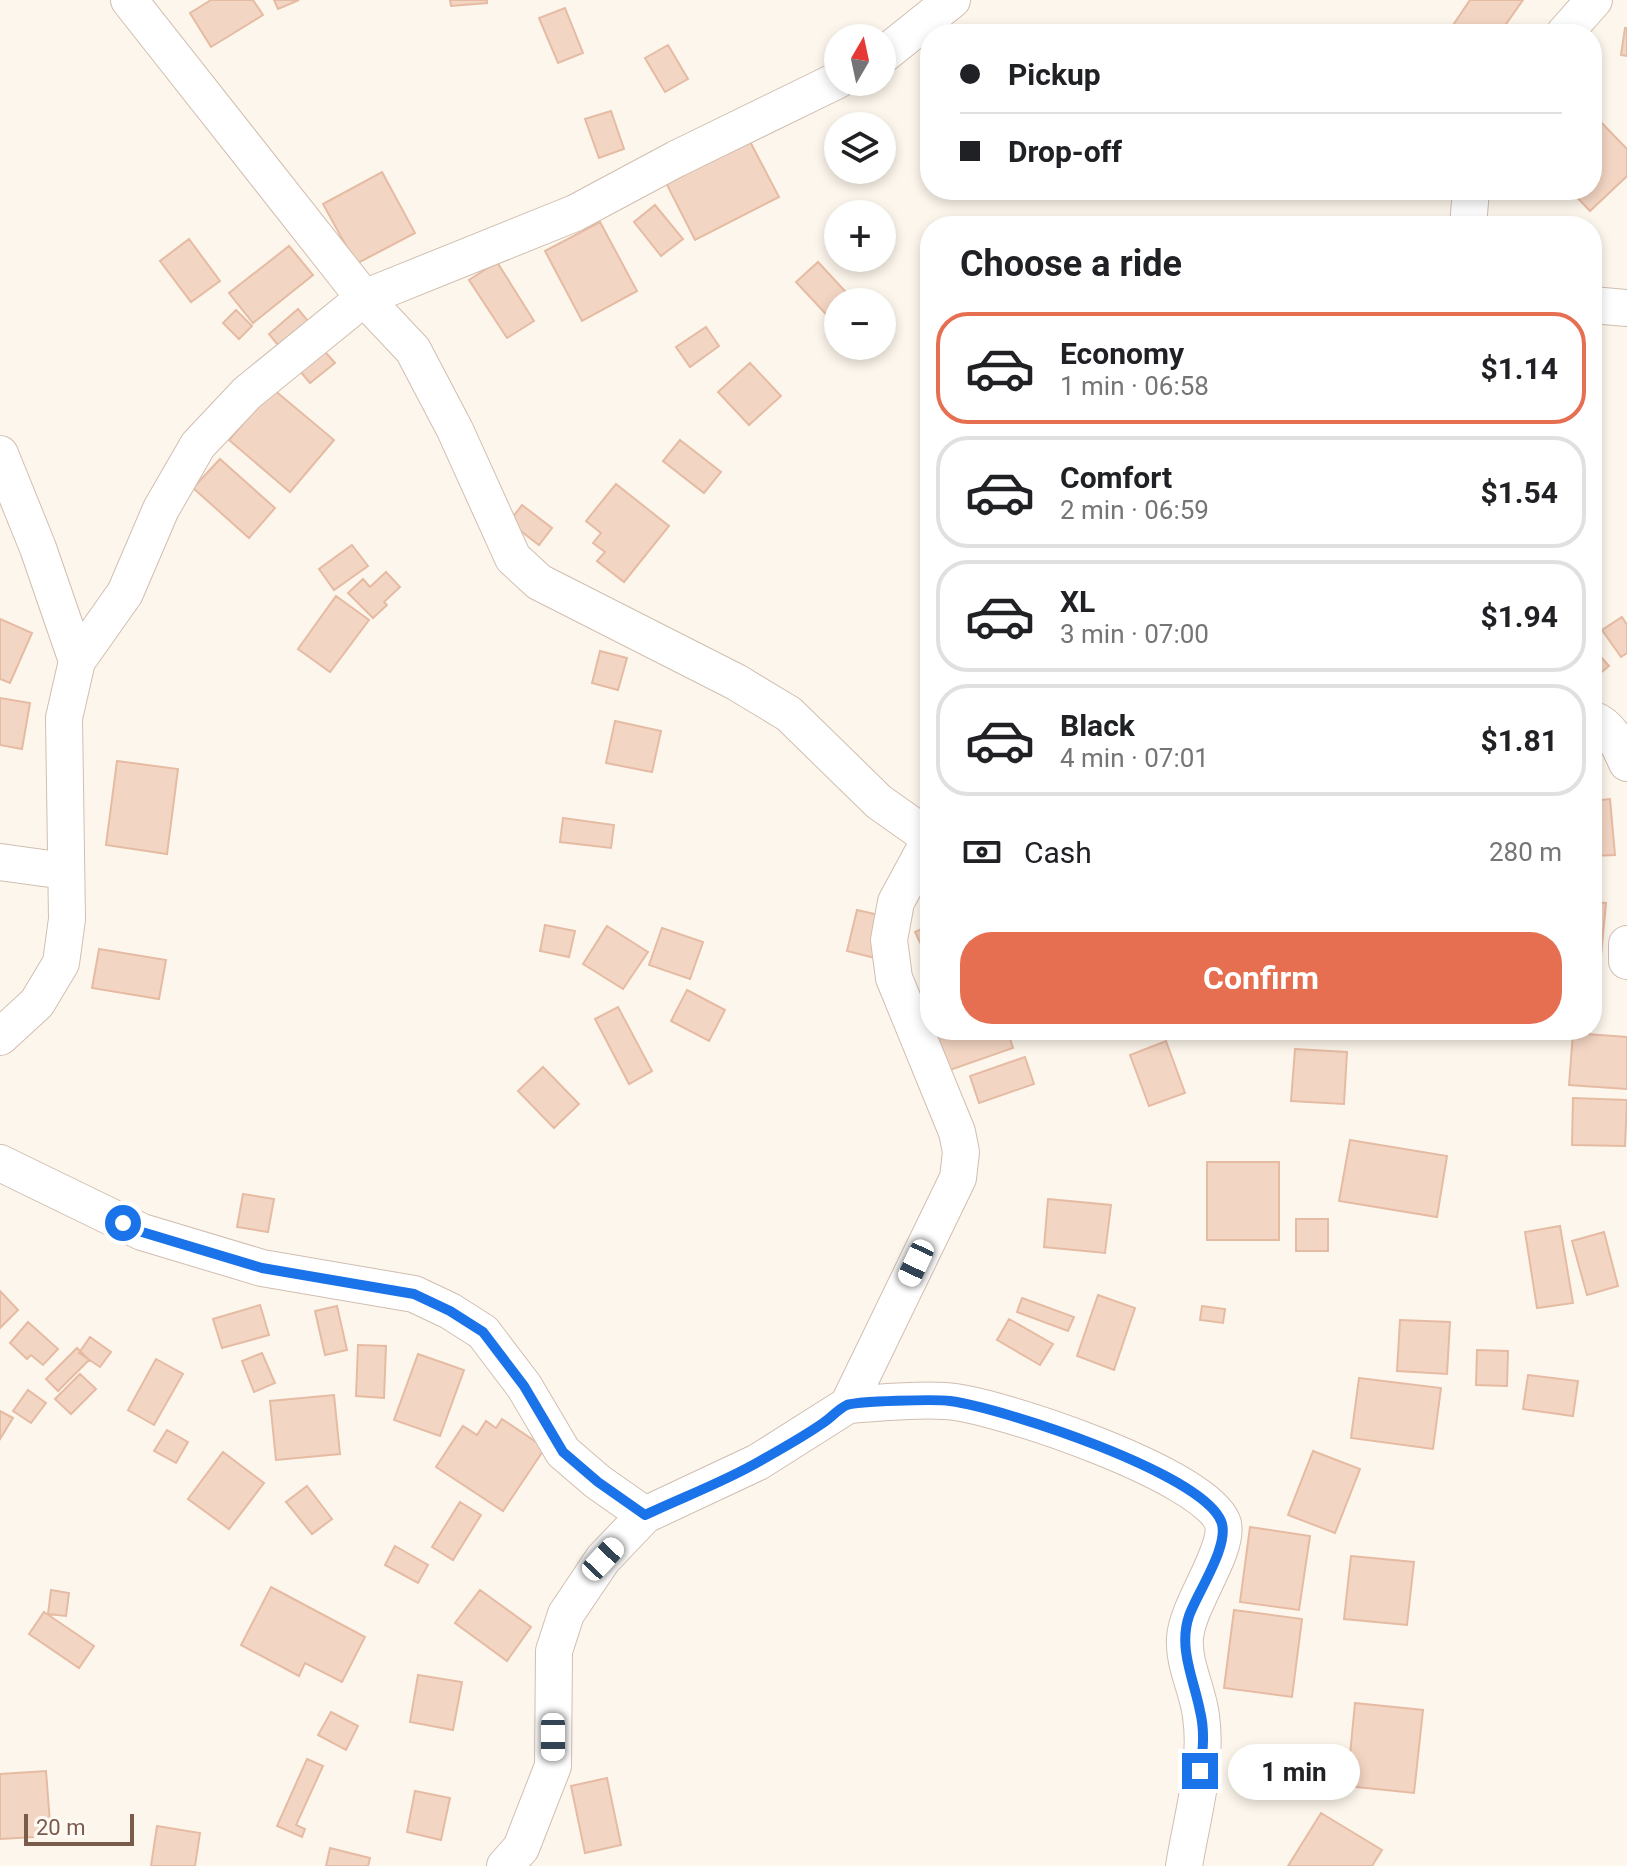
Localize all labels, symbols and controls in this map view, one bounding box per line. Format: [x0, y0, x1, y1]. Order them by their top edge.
north arrow [824, 24, 896, 96]
map controls [824, 24, 896, 360]
text: Pickup [1008, 57, 1101, 92]
button: layers [824, 112, 896, 184]
text: Drop-off [1008, 134, 1122, 169]
button: + [824, 200, 896, 272]
text: Choose a ride [960, 243, 1182, 285]
button: − [824, 288, 896, 360]
icon: car [964, 332, 1036, 404]
text: Economy [1060, 336, 1184, 371]
text: $1.14 [1480, 351, 1558, 386]
text: 1 min · 06:58 [1060, 371, 1209, 401]
icon: car [964, 456, 1036, 528]
text: Comfort [1060, 460, 1172, 495]
text: $1.54 [1480, 475, 1558, 510]
text: 2 min · 06:59 [1060, 495, 1209, 525]
icon: car [964, 580, 1036, 652]
text: XL [1060, 584, 1095, 619]
text: $1.94 [1480, 599, 1558, 634]
text: 3 min · 07:00 [1060, 619, 1209, 649]
icon: car [964, 704, 1036, 776]
text: Black [1060, 708, 1135, 743]
text: $1.81 [1480, 723, 1558, 758]
text: 4 min · 07:01 [1060, 743, 1209, 773]
icon: cash [960, 830, 1004, 874]
text: Cash [1024, 835, 1092, 870]
text: 280 m [1489, 837, 1562, 867]
button: Confirm [960, 932, 1562, 1024]
route start [105, 1205, 141, 1241]
car [895, 1236, 937, 1290]
car [578, 1533, 628, 1585]
car [541, 1713, 565, 1761]
callout: 1 min [1228, 1743, 1360, 1799]
route end [1182, 1753, 1218, 1789]
text: 1 min [1261, 1757, 1327, 1787]
scale bar [24, 1810, 134, 1846]
text: 20 m [36, 1815, 85, 1840]

